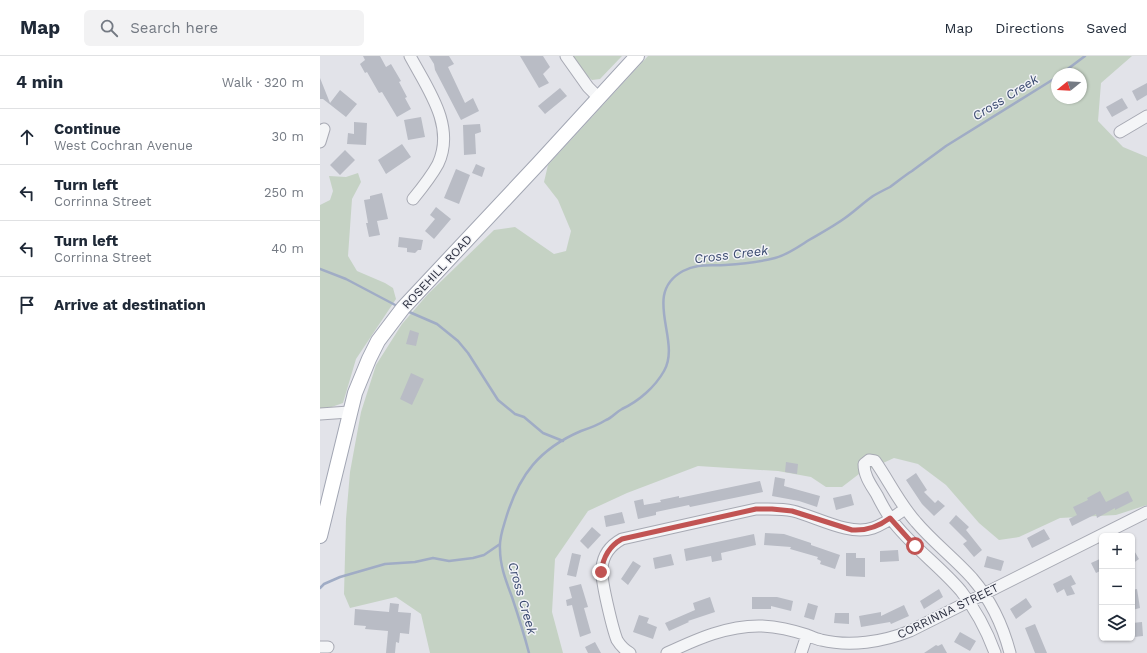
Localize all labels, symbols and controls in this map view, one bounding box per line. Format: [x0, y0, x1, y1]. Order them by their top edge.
search box [84, 10, 364, 46]
text: Map [20, 16, 60, 39]
icon: search [98, 17, 120, 39]
text: Search here [130, 19, 218, 37]
text: Map [945, 20, 973, 36]
text: Directions [995, 20, 1064, 36]
text: Saved [1086, 20, 1127, 36]
north arrow [1051, 68, 1087, 104]
water label: Cross Creek [970, 71, 1042, 124]
text: 4 min [16, 72, 63, 92]
text: Walk · 320 m [222, 75, 304, 90]
text: Continue [54, 120, 121, 138]
icon: ahead [16, 126, 38, 148]
text: 30 m [272, 129, 304, 144]
text: West Cochran Avenue [54, 138, 193, 153]
text: Turn left [54, 176, 118, 194]
icon: left [16, 182, 38, 204]
text: 250 m [264, 185, 304, 200]
text: Corrinna Street [54, 194, 152, 209]
text: Turn left [54, 232, 118, 250]
street label: ROSEHILL ROAD [399, 232, 475, 312]
icon: left [16, 238, 38, 260]
text: 40 m [271, 241, 304, 256]
water label: Cross Creek [693, 242, 770, 266]
text: Corrinna Street [54, 250, 152, 265]
icon: arrive [16, 294, 38, 316]
text: Arrive at destination [54, 296, 206, 314]
map controls [1099, 533, 1135, 641]
button: + [1099, 533, 1135, 569]
route start [906, 537, 924, 555]
water label: Cross Creek [505, 560, 540, 637]
route end [592, 563, 610, 581]
button: − [1099, 569, 1135, 605]
street label: CORRINNA STREET [895, 580, 1001, 642]
button: layers [1099, 605, 1135, 641]

